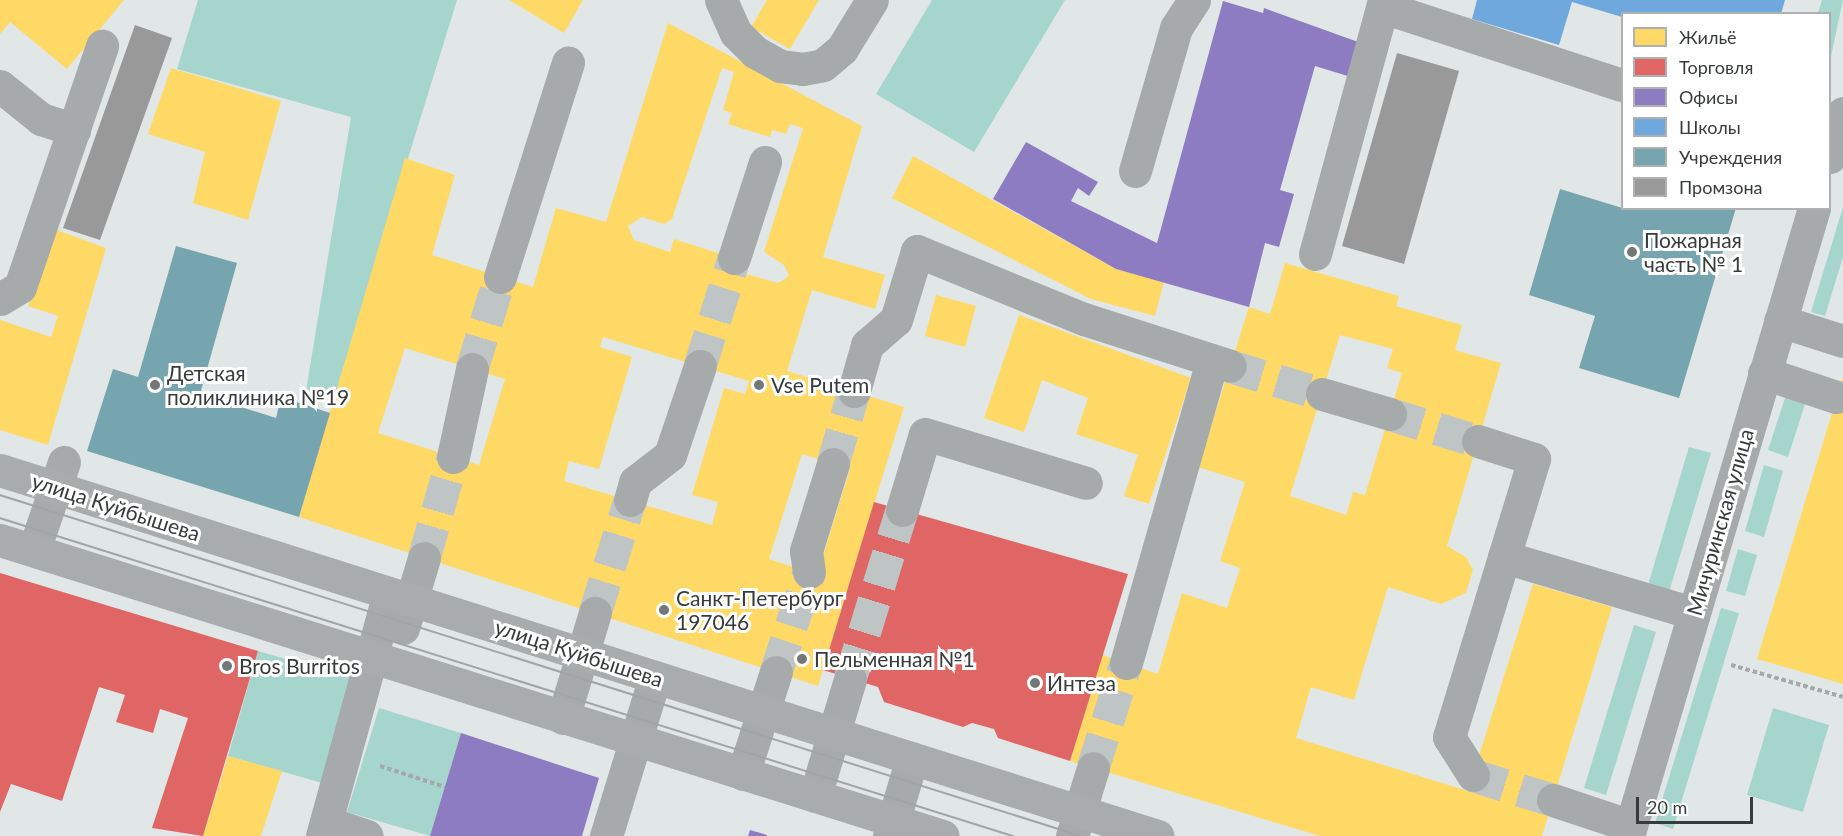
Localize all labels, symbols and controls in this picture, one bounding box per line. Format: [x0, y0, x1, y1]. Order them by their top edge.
legend [1621, 12, 1831, 210]
text: Жильё [1679, 26, 1737, 48]
text: Торговля [1679, 56, 1753, 78]
text: Офисы [1679, 86, 1738, 108]
text: Школы [1679, 116, 1741, 138]
text: Учреждения [1679, 146, 1782, 168]
text: Промзона [1679, 176, 1762, 198]
place label: Пожарная часть № 1 [1644, 227, 1743, 277]
marker: Пожарная часть № 1 [1625, 245, 1639, 259]
place label: Детская поликлиника №19 [167, 360, 349, 410]
place label: Vse Putem [771, 372, 869, 398]
marker: Детская поликлиника №19 [148, 378, 162, 392]
marker: Vse Putem [752, 378, 766, 392]
street label: Мичуринская улица [1681, 426, 1759, 618]
street label: улица Куйбышева [29, 468, 203, 546]
place label: Санкт-Петербург 197046 [676, 585, 843, 635]
marker: Санкт-Петербург 197046 [657, 603, 671, 617]
street label: улица Куйбышева [492, 614, 666, 692]
place label: Пельменная №1 [814, 646, 975, 672]
marker: Пельменная №1 [795, 652, 809, 666]
place label: Bros Burritos [239, 653, 360, 679]
marker: Bros Burritos [220, 659, 234, 673]
place label: Интеза [1047, 670, 1116, 696]
marker: Интеза [1028, 676, 1042, 690]
scale bar [1639, 785, 1756, 823]
text: 20 m [1647, 796, 1687, 818]

